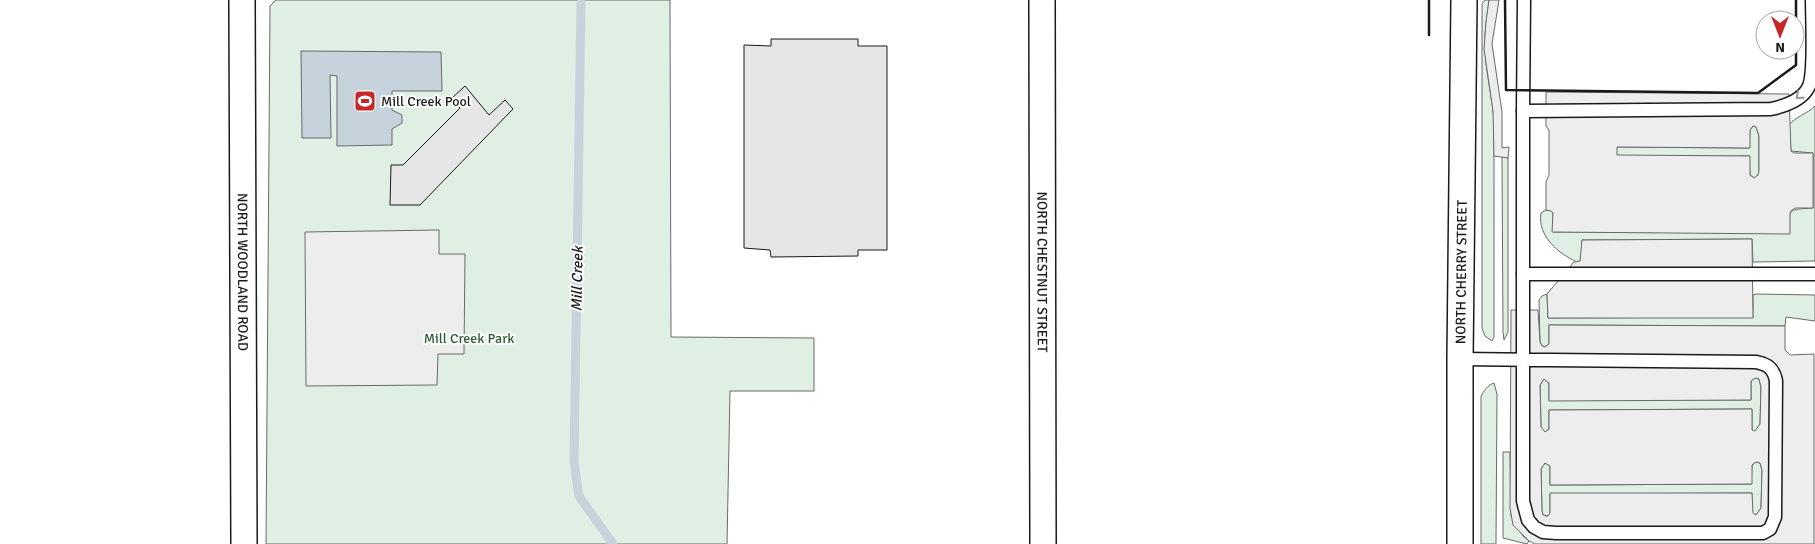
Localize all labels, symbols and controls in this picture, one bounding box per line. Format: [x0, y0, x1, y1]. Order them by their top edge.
north arrow [1755, 10, 1805, 60]
text: N [1775, 39, 1785, 56]
sports icon: Mill Creek Pool [353, 89, 377, 113]
one-way arrow [1795, 91, 1804, 100]
place label: Mill Creek Pool [381, 93, 471, 110]
street label: NORTH CHESTNUT STREET [1034, 192, 1051, 353]
street label: NORTH WOODLAND ROAD [234, 193, 252, 351]
street label: NORTH CHERRY STREET [1452, 200, 1470, 344]
water label: Mill Creek [567, 245, 587, 312]
park label: Mill Creek Park [424, 330, 514, 347]

